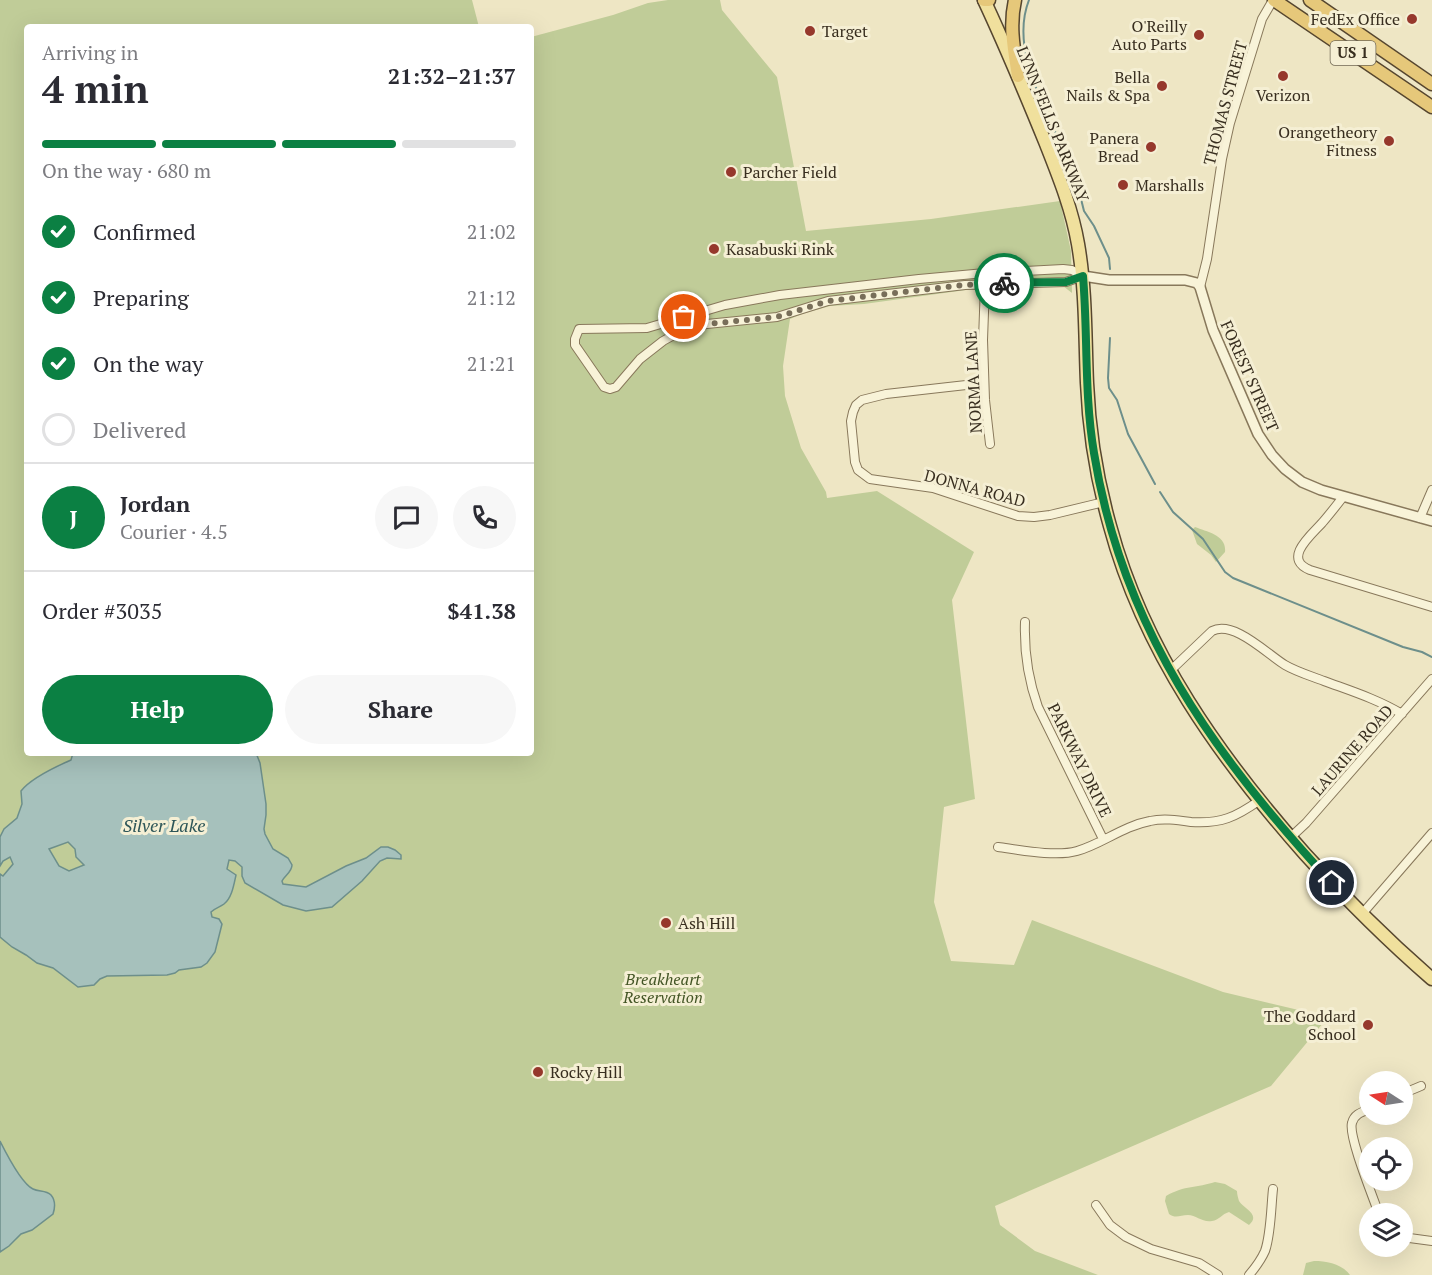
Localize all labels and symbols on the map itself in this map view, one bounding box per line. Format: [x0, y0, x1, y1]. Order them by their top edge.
place label: FedEx Office [1311, 8, 1400, 30]
marker: FedEx Office [1405, 12, 1419, 26]
place label: O'Reilly Auto Parts [1112, 15, 1188, 55]
place label: Target [822, 20, 868, 42]
marker: Target [803, 24, 817, 38]
marker: O'Reilly Auto Parts [1192, 28, 1206, 42]
street label: THOMAS STREET [1198, 38, 1252, 168]
road number: US 1 [1330, 41, 1376, 65]
street label: LYNN FELLS PARKWAY [1012, 43, 1095, 206]
place label: Bella Nails & Spa [1066, 66, 1150, 106]
marker: Verizon [1276, 69, 1290, 83]
marker: Bella Nails & Spa [1155, 79, 1169, 93]
place label: Verizon [1256, 84, 1311, 106]
place label: Orangetheory Fitness [1278, 121, 1378, 161]
place label: Panera Bread [1090, 127, 1139, 167]
marker: Orangetheory Fitness [1382, 134, 1396, 148]
marker: Panera Bread [1144, 140, 1158, 154]
place label: Parcher Field [743, 161, 837, 183]
marker: Parcher Field [724, 165, 738, 179]
place label: Marshalls [1135, 174, 1204, 196]
marker: Marshalls [1116, 178, 1130, 192]
place label: Kasabuski Rink [726, 238, 835, 260]
marker: Kasabuski Rink [707, 242, 721, 256]
courier [974, 253, 1034, 313]
pin [658, 291, 709, 342]
street label: FOREST STREET [1216, 317, 1284, 435]
street label: NORMA LANE [959, 330, 987, 434]
street label: DONNA ROAD [922, 464, 1028, 512]
street label: PARKWAY DRIVE [1043, 699, 1117, 821]
street label: LAURINE ROAD [1306, 700, 1398, 800]
water label: Silver Lake [123, 813, 205, 837]
pin [1306, 857, 1357, 908]
place label: Ash Hill [678, 912, 735, 934]
marker: Ash Hill [659, 916, 673, 930]
park label: Breakheart Reservation [622, 968, 703, 1008]
place label: The Goddard School [1264, 1005, 1356, 1045]
marker: The Goddard School [1361, 1018, 1375, 1032]
place label: Rocky Hill [550, 1061, 623, 1083]
marker: Rocky Hill [531, 1065, 545, 1079]
north arrow [1359, 1071, 1413, 1125]

